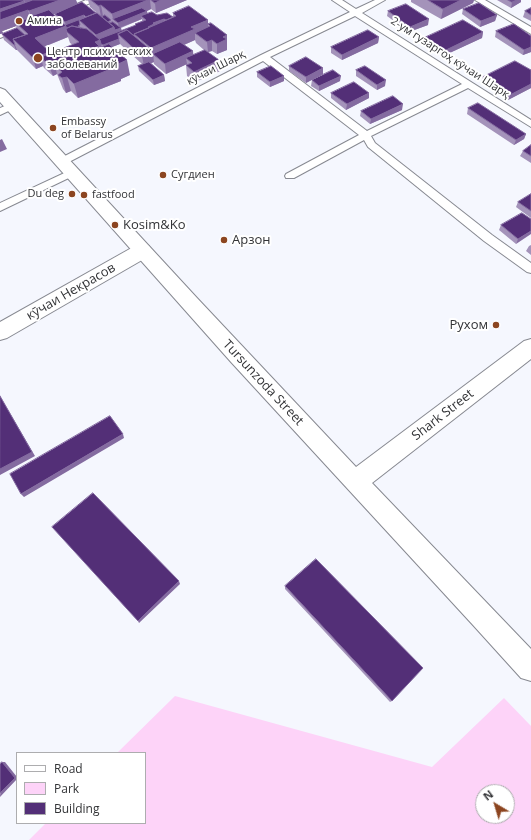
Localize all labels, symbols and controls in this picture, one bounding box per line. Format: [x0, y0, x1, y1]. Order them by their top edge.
place label: Амина [27, 14, 62, 28]
street label: 2-ум гузаргоҳ кӯчаи Шарқ [388, 15, 512, 101]
marker: Амина [14, 16, 24, 26]
place label: Центр психических заболеваний [47, 45, 151, 71]
street label: кӯчаи Шарқ [184, 48, 248, 88]
marker: Центр психических заболеваний [32, 52, 44, 64]
place label: Embassy of Belarus [61, 115, 113, 141]
marker: Embassy of Belarus [48, 123, 58, 133]
place label: Сугдиен [171, 168, 215, 182]
marker: Сугдиен [158, 170, 168, 180]
place label: Du deg [28, 187, 64, 201]
place label: fastfood [92, 188, 135, 202]
marker: Du deg [67, 189, 77, 199]
marker: fastfood [79, 190, 89, 200]
place label: Kosim&Ko [123, 217, 186, 233]
marker: Kosim&Ko [110, 220, 120, 230]
place label: Арзон [232, 232, 271, 248]
marker: Арзон [219, 235, 229, 245]
street label: кӯчаи Некрасов [24, 260, 118, 324]
place label: Рухом [450, 317, 488, 333]
marker: Рухом [491, 320, 501, 330]
street label: Tursunzoda Street [219, 337, 307, 429]
street label: Shark Street [409, 386, 477, 444]
legend [16, 752, 146, 824]
text: Road [54, 760, 83, 777]
text: Park [54, 780, 79, 797]
north arrow [475, 784, 515, 824]
text: N [480, 786, 496, 804]
text: Building [54, 800, 99, 817]

